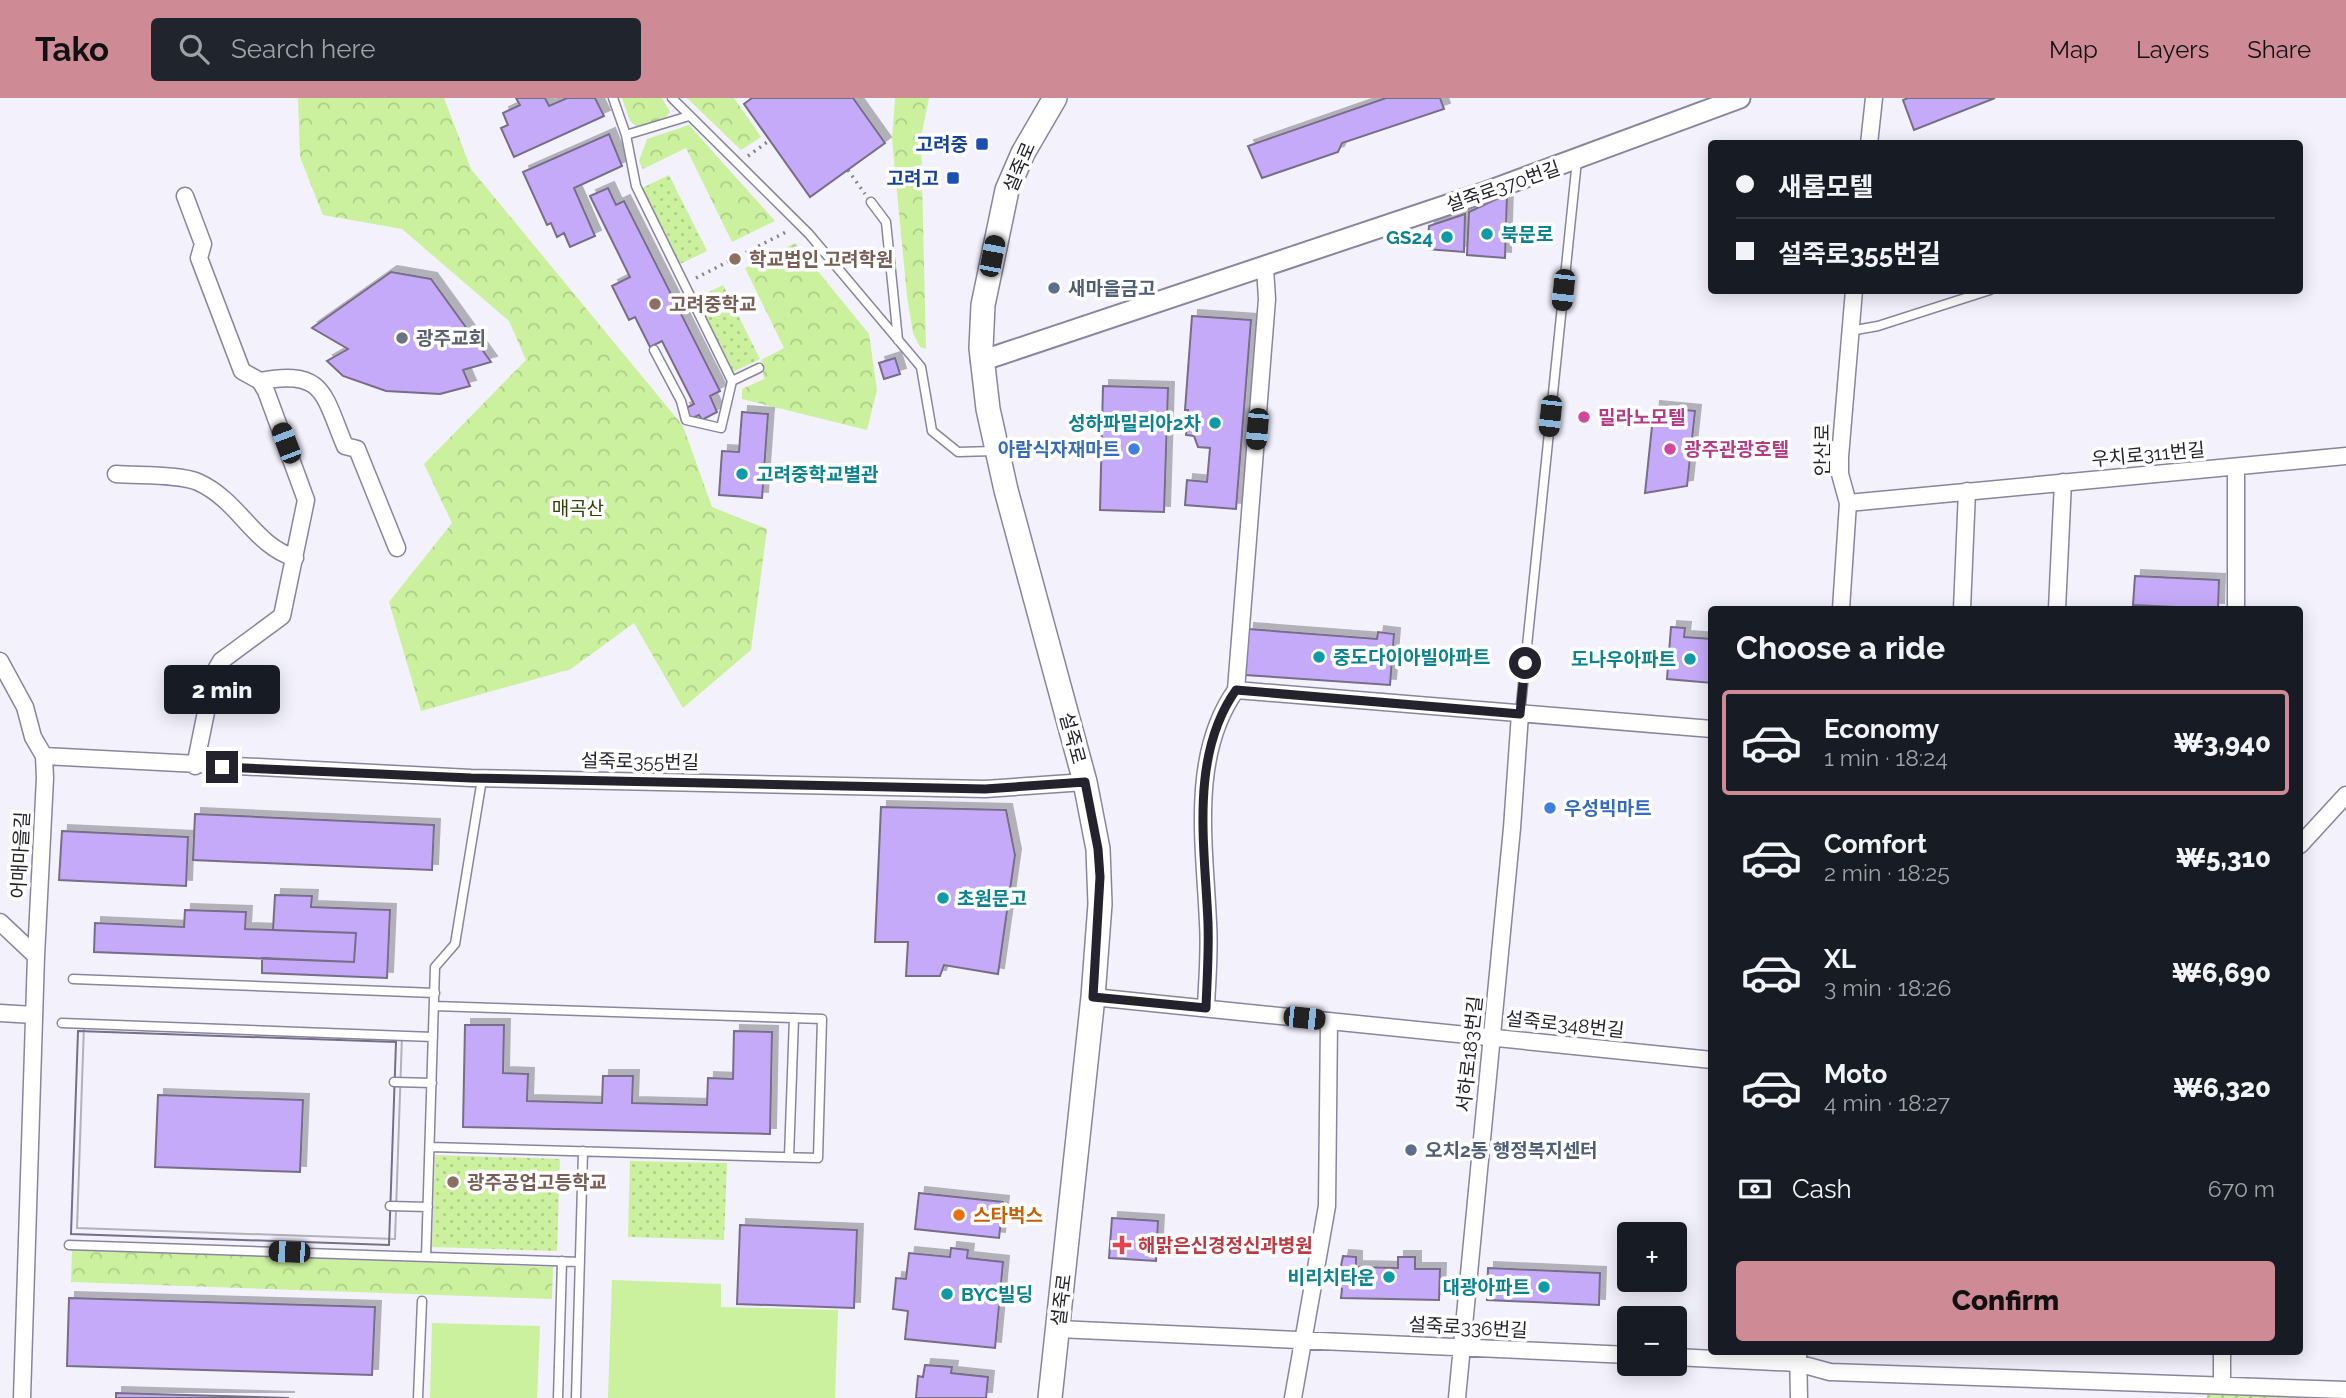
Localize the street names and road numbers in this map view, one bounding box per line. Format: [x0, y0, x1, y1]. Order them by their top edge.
street label: 설죽로 [999, 139, 1039, 195]
street label: 설죽로370번길 [1443, 156, 1563, 216]
street label: 안산로 [1811, 424, 1833, 476]
street label: 우치로311번길 [2090, 438, 2206, 470]
street label: 설죽로 [1056, 710, 1090, 766]
street label: 설죽로355번길 [581, 749, 699, 773]
street label: 어매마을길 [7, 811, 33, 899]
street label: 서하로183번길 [1452, 995, 1486, 1113]
street label: 설죽로348번길 [1505, 1007, 1625, 1041]
street label: 설죽로 [1047, 1273, 1075, 1327]
street label: 설죽로336번길 [1408, 1313, 1528, 1341]

